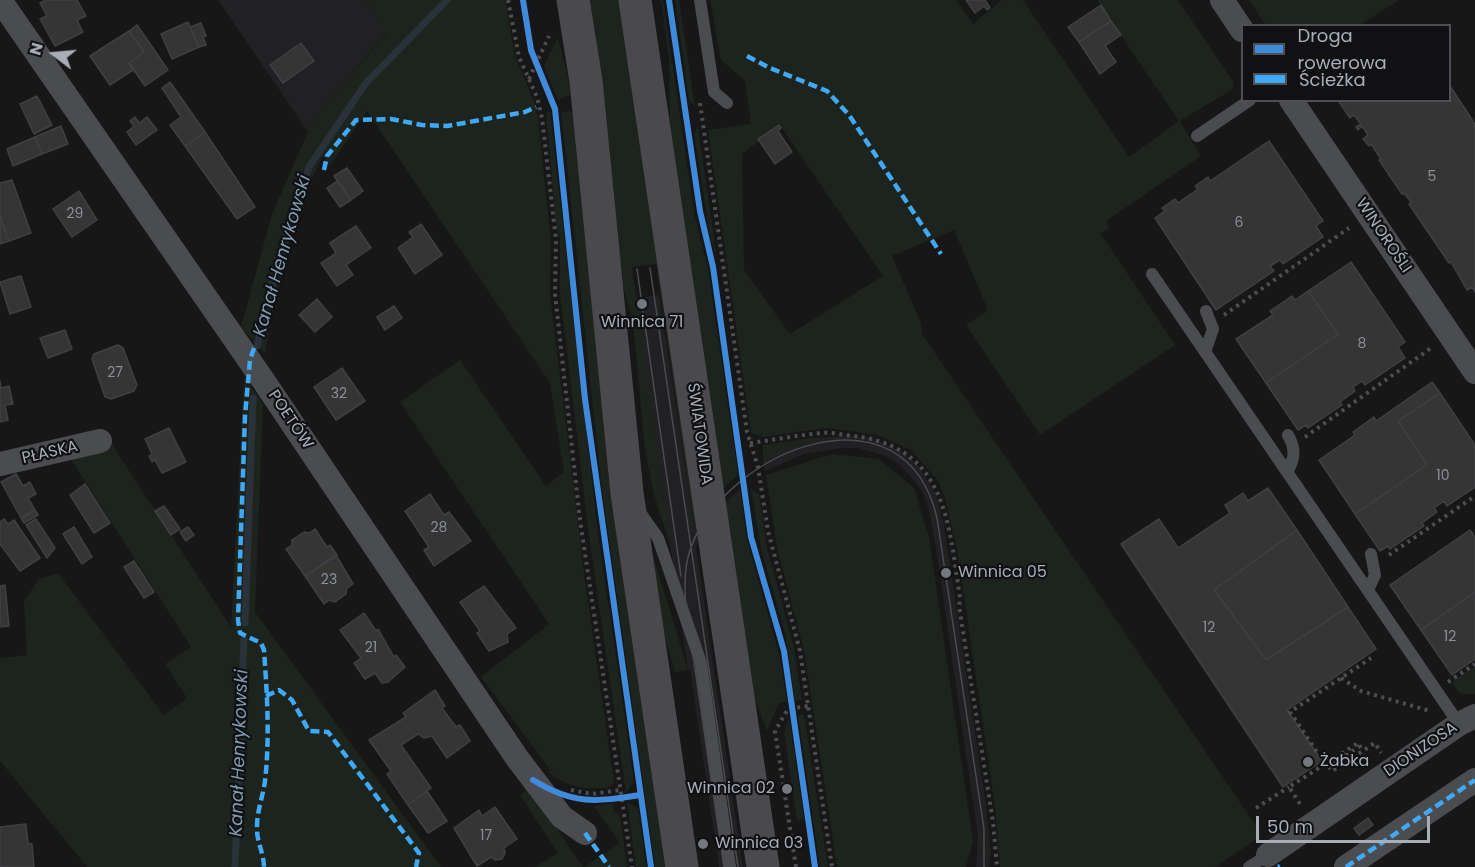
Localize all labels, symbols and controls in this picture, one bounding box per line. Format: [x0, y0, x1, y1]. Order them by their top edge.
text: Droga rowerowa [1297, 23, 1387, 75]
north arrow [24, 24, 84, 84]
legend [1241, 24, 1451, 102]
text: N [23, 40, 49, 58]
text: Ścieżka [1299, 67, 1366, 92]
house number: 5 [1428, 169, 1436, 185]
water label: Kanał Henrykowski [250, 173, 316, 339]
street label: WINOROŚLI [1351, 195, 1415, 277]
house number: 29 [67, 206, 83, 222]
house number: 6 [1235, 215, 1243, 231]
marker: Winnica 71 [635, 297, 649, 311]
place label: Winnica 71 [601, 313, 683, 333]
house number: 8 [1358, 336, 1366, 352]
house number: 27 [107, 365, 123, 381]
street label: ŚWIATOWIDA [682, 382, 716, 486]
house number: 32 [331, 386, 347, 402]
street label: POETÓW [263, 387, 317, 453]
street label: PŁASKA [20, 437, 80, 469]
house number: 10 [1436, 468, 1450, 484]
house number: 28 [431, 520, 447, 536]
place label: Winnica 05 [958, 563, 1047, 583]
marker: Winnica 05 [939, 566, 953, 580]
house number: 23 [321, 572, 337, 588]
house number: 12 [1203, 620, 1215, 636]
house number: 12 [1444, 629, 1456, 645]
house number: 21 [365, 640, 377, 656]
water label: Kanał Henrykowski [226, 669, 254, 837]
street label: DIONIZOSA [1381, 718, 1461, 782]
place label: Żabka [1320, 752, 1369, 772]
marker: Żabka [1301, 755, 1315, 769]
place label: Winnica 02 [687, 779, 775, 799]
marker: Winnica 02 [780, 782, 794, 796]
scale bar [1259, 804, 1433, 842]
text: 50 m [1267, 814, 1313, 839]
house number: 17 [480, 828, 492, 844]
place label: Winnica 03 [715, 834, 803, 854]
marker: Winnica 03 [696, 837, 710, 851]

